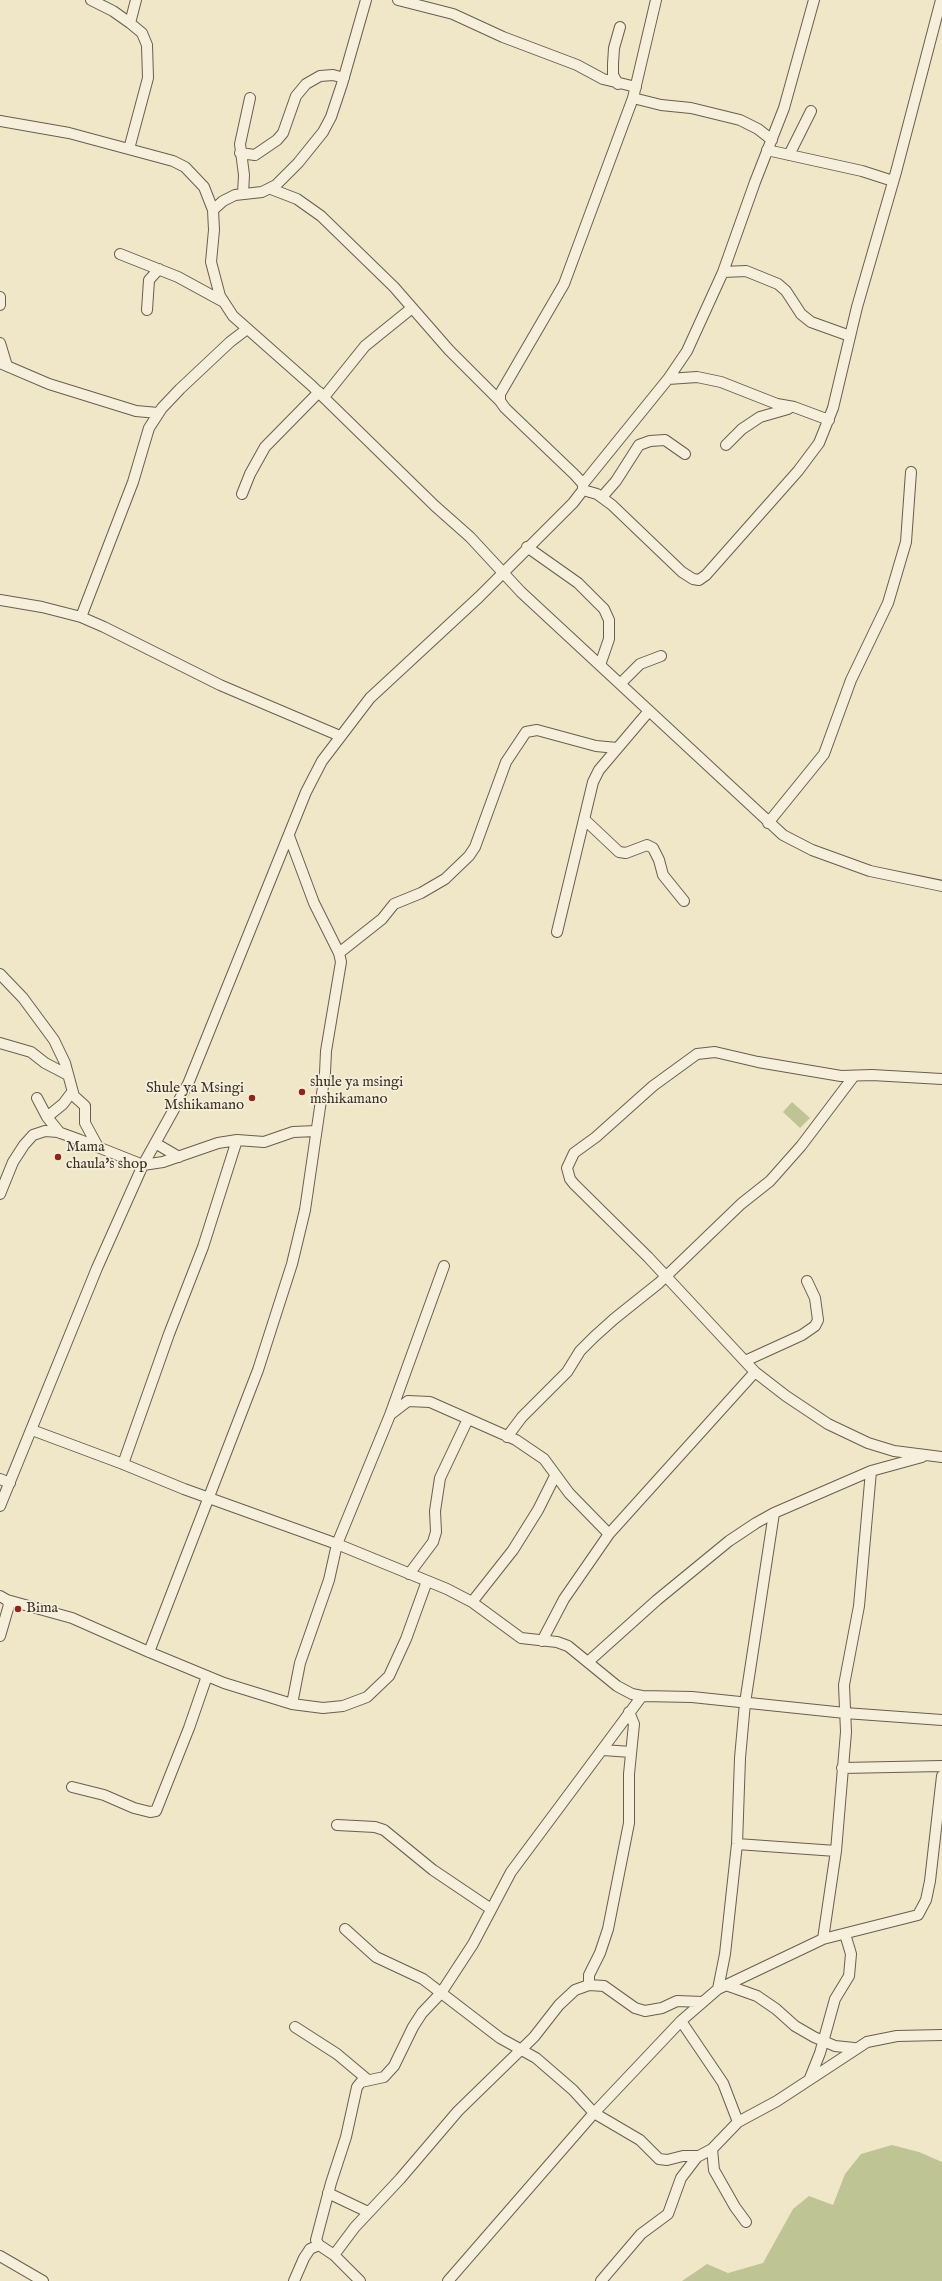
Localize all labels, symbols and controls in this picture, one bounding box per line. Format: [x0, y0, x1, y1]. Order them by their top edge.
place label: shule ya msingi mshikamano [310, 1074, 403, 1109]
place label: Shule ya Msingi Mshikamano [146, 1080, 244, 1115]
marker: shule ya msingi mshikamano [297, 1087, 307, 1097]
marker: Shule ya Msingi Mshikamano [247, 1093, 257, 1103]
place label: Mama chaula's shop [66, 1139, 147, 1174]
marker: Mama chaula's shop [53, 1152, 63, 1162]
place label: Bima [26, 1600, 58, 1618]
marker: Bima [13, 1604, 23, 1614]

